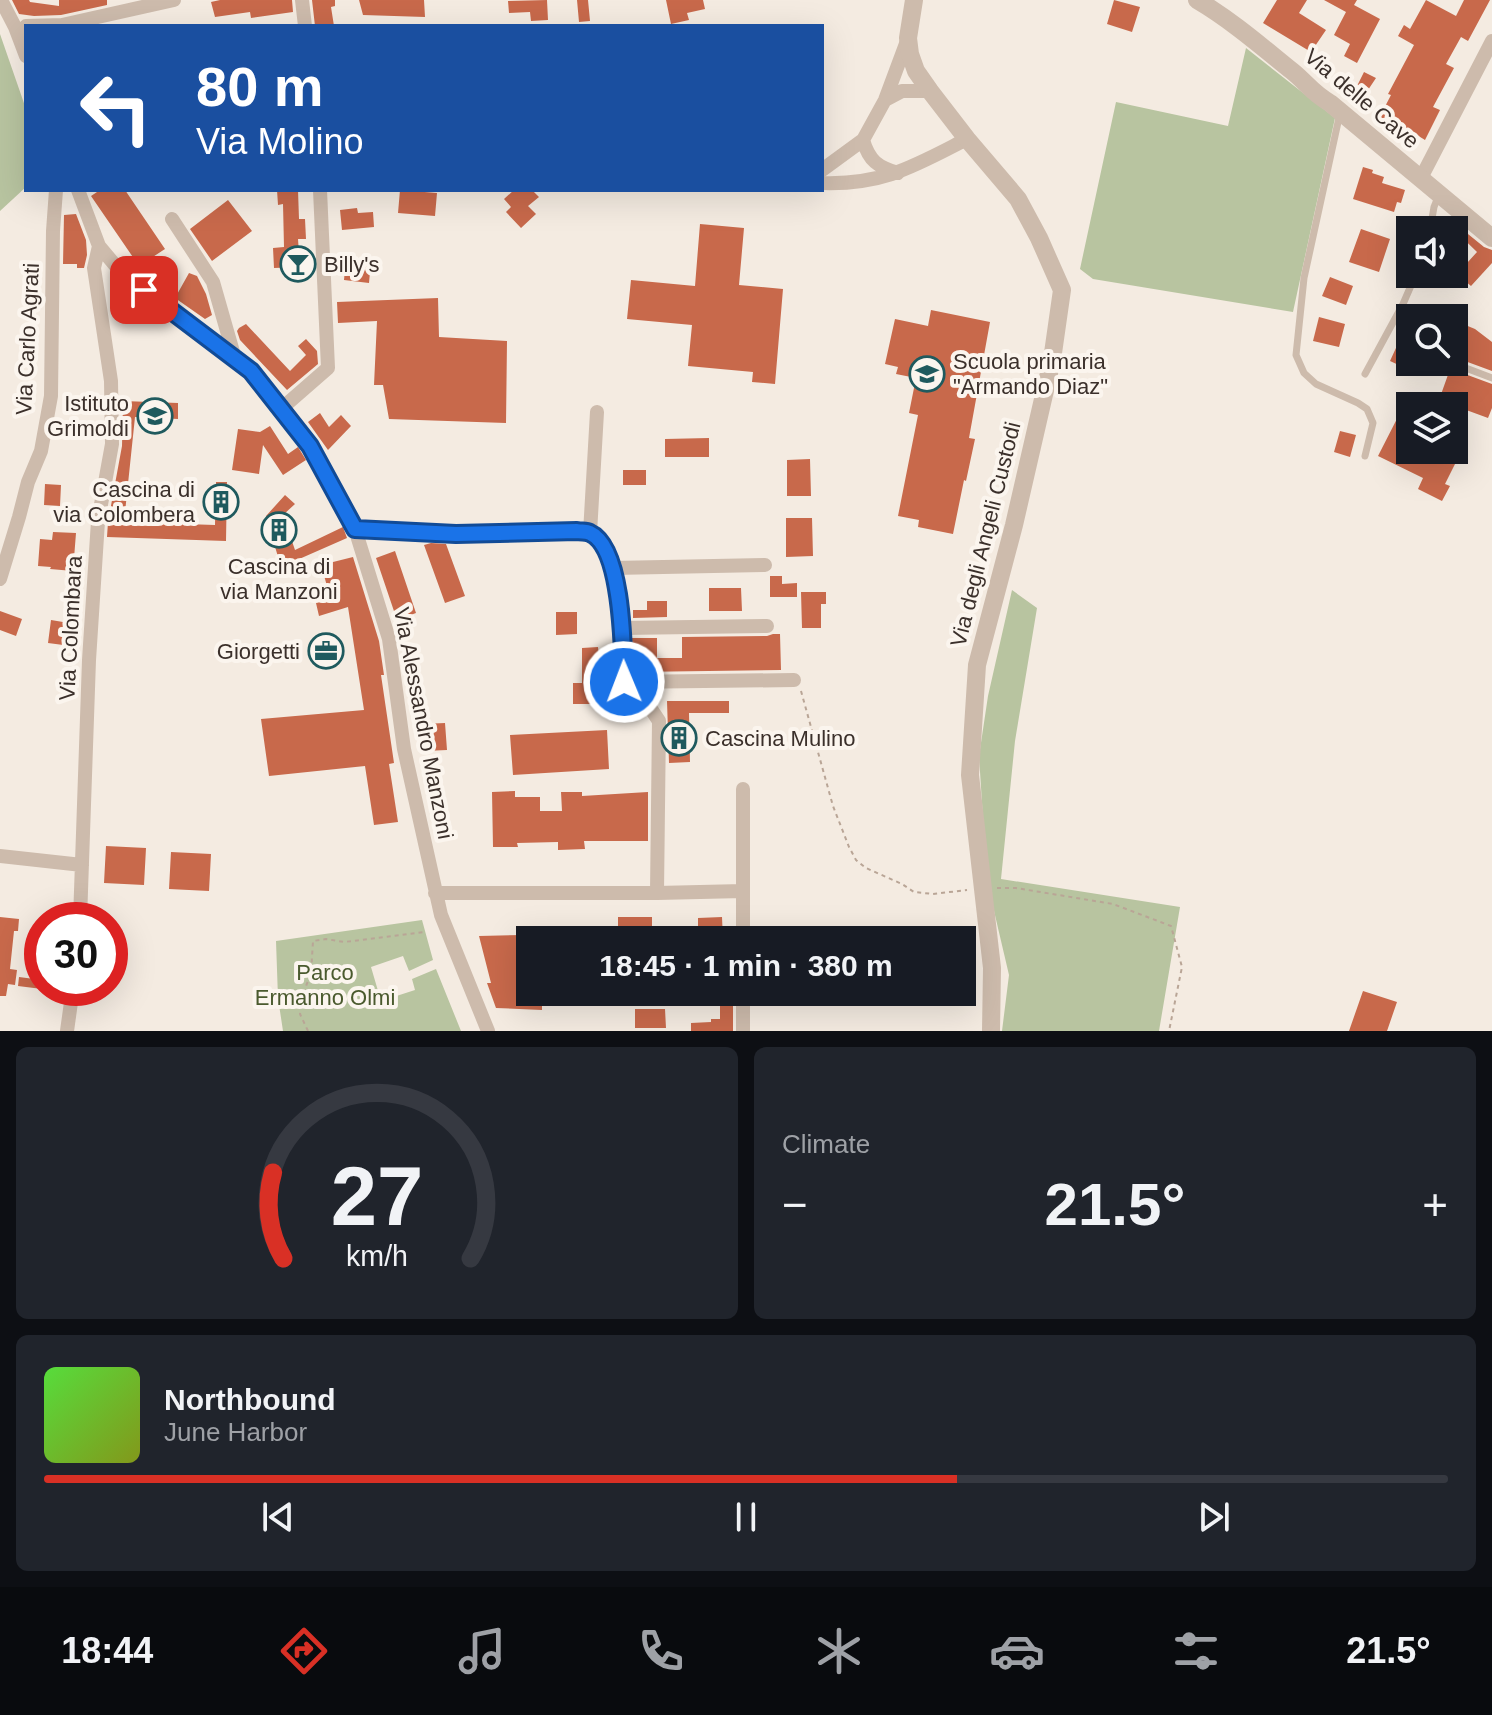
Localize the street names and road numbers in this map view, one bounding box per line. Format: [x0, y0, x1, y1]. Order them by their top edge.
street label: Via delle Cave [1299, 43, 1424, 153]
street label: Via Carlo Agrati [11, 262, 44, 416]
street label: Via degli Angeli Custodi [945, 419, 1026, 649]
street label: Via Colombara [54, 554, 87, 701]
street label: Via Alessandro Manzoni [389, 605, 458, 841]

